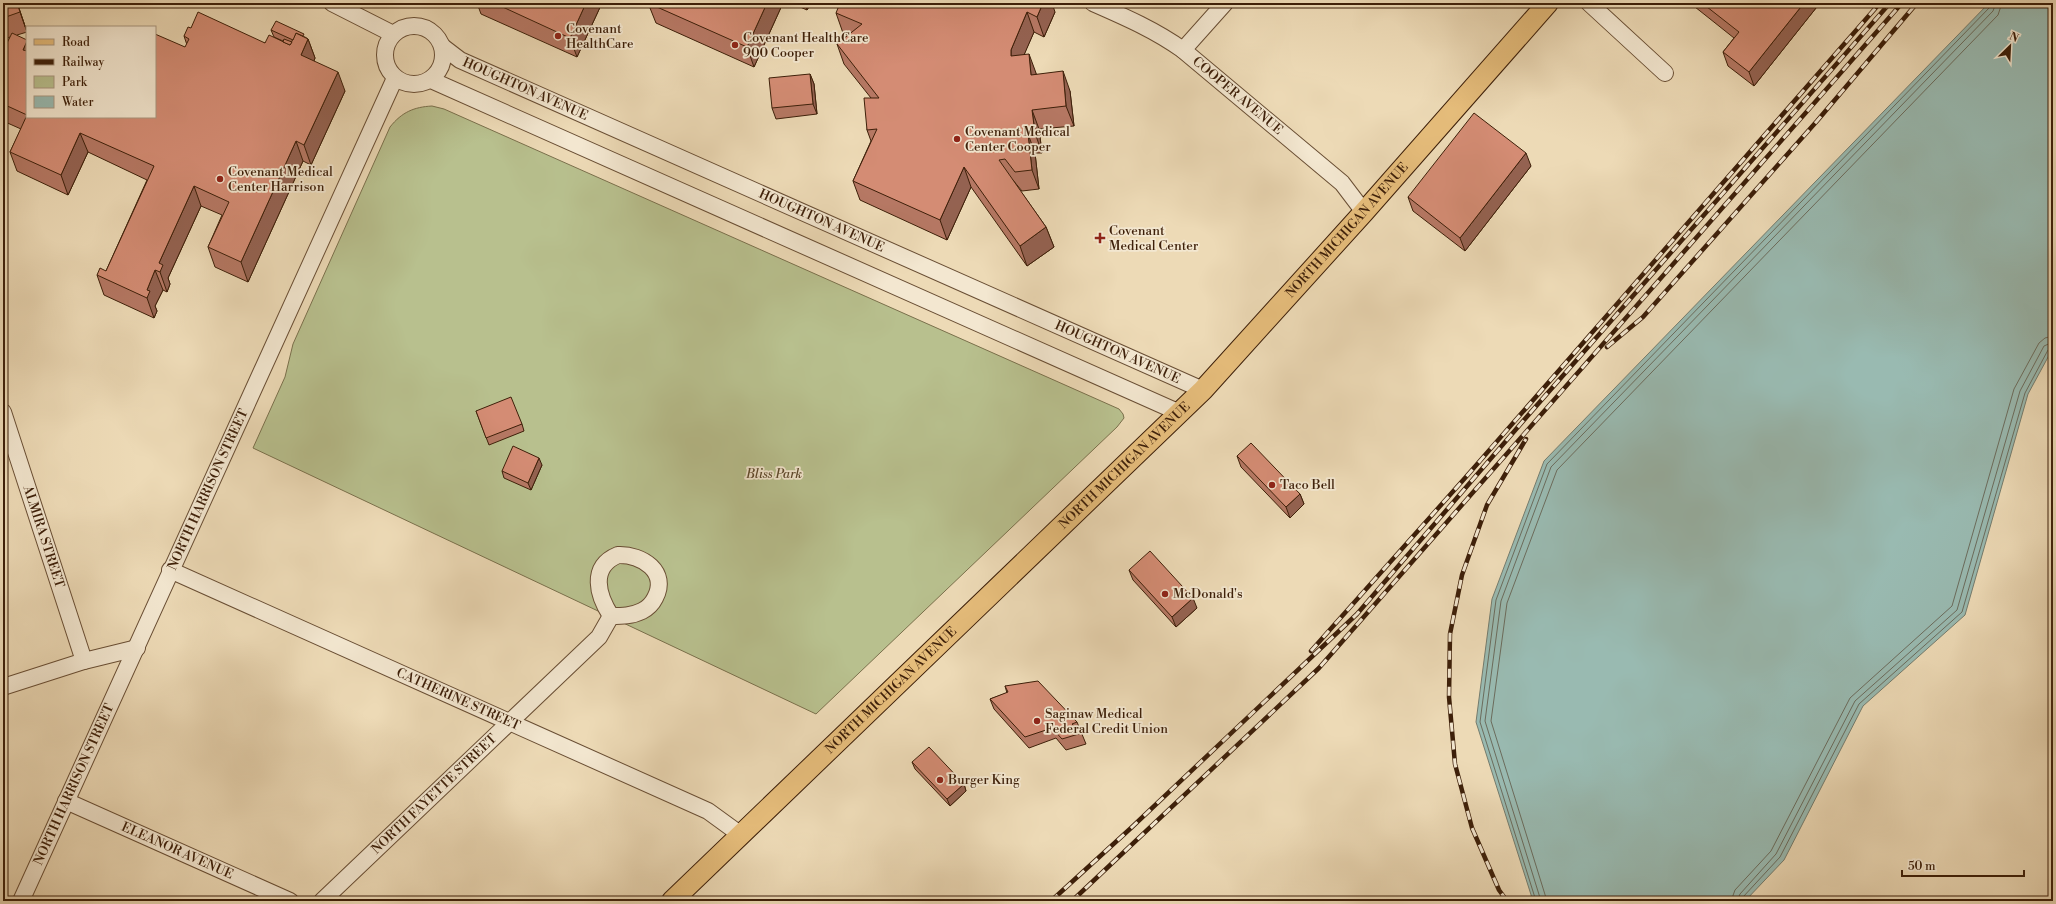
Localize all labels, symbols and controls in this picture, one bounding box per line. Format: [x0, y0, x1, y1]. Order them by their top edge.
place label: Covenant HealthCare [566, 21, 634, 52]
legend [26, 26, 156, 118]
north arrow [1990, 26, 2030, 66]
place label: Covenant HealthCare 900 Cooper [743, 30, 869, 61]
text: N [2007, 30, 2021, 46]
marker: Covenant HealthCare [553, 31, 563, 41]
text: Road [62, 35, 90, 50]
marker: Covenant HealthCare 900 Cooper [730, 40, 740, 50]
street label: COOPER AVENUE [1189, 53, 1286, 138]
street label: HOUGHTON AVENUE [460, 54, 591, 124]
text: Railway [62, 55, 104, 70]
text: Park [62, 75, 88, 90]
text: Water [61, 95, 94, 110]
place label: Covenant Medical Center Cooper [965, 124, 1070, 155]
marker: Covenant Medical Center Cooper [952, 134, 962, 144]
street label: NORTH MICHIGAN AVENUE [1282, 159, 1412, 301]
place label: Covenant Medical Center Harrison [228, 164, 333, 195]
marker: Covenant Medical Center Harrison [215, 174, 225, 184]
street label: HOUGHTON AVENUE [756, 186, 887, 255]
place label: Covenant Medical Center [1109, 223, 1199, 254]
marker: Covenant Medical Center [1094, 232, 1106, 244]
street label: HOUGHTON AVENUE [1052, 317, 1183, 387]
street label: NORTH MICHIGAN AVENUE [1055, 399, 1194, 532]
street label: NORTH HARRISON STREET [164, 406, 252, 573]
park label: Bliss Park [745, 466, 802, 482]
place label: Taco Bell [1280, 477, 1335, 493]
marker: Taco Bell [1267, 480, 1277, 490]
street label: ALMIRA STREET [19, 482, 68, 590]
place label: McDonald's [1173, 586, 1243, 602]
marker: McDonald's [1160, 589, 1170, 599]
street label: NORTH MICHIGAN AVENUE [822, 623, 960, 757]
street label: CATHERINE STREET [394, 664, 523, 734]
street label: NORTH HARRISON STREET [30, 701, 118, 868]
place label: Saginaw Medical Federal Credit Union [1045, 706, 1168, 737]
marker: Saginaw Medical Federal Credit Union [1032, 716, 1042, 726]
street label: NORTH FAYETTE STREET [368, 731, 500, 857]
place label: Burger King [947, 772, 1020, 788]
marker: Burger King [935, 775, 945, 785]
street label: ELEANOR AVENUE [119, 819, 236, 883]
scale bar [1902, 852, 2024, 878]
text: 50 m [1908, 859, 1936, 874]

